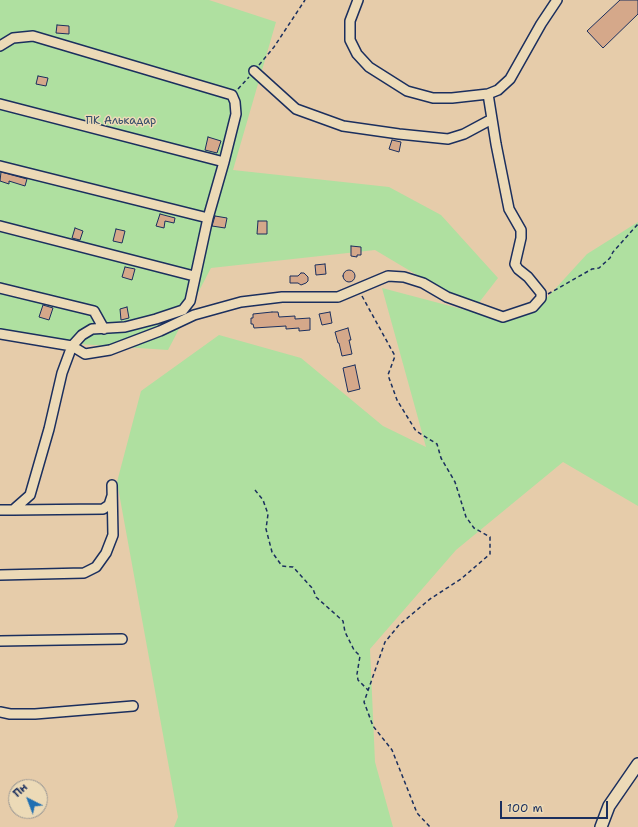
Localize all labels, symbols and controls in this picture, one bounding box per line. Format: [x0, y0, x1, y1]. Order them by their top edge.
park label: ПК Алькадар [86, 114, 156, 128]
north arrow [8, 779, 48, 819]
text: Пн [10, 780, 31, 801]
scale bar [502, 793, 610, 819]
text: 100 m [507, 800, 543, 816]

